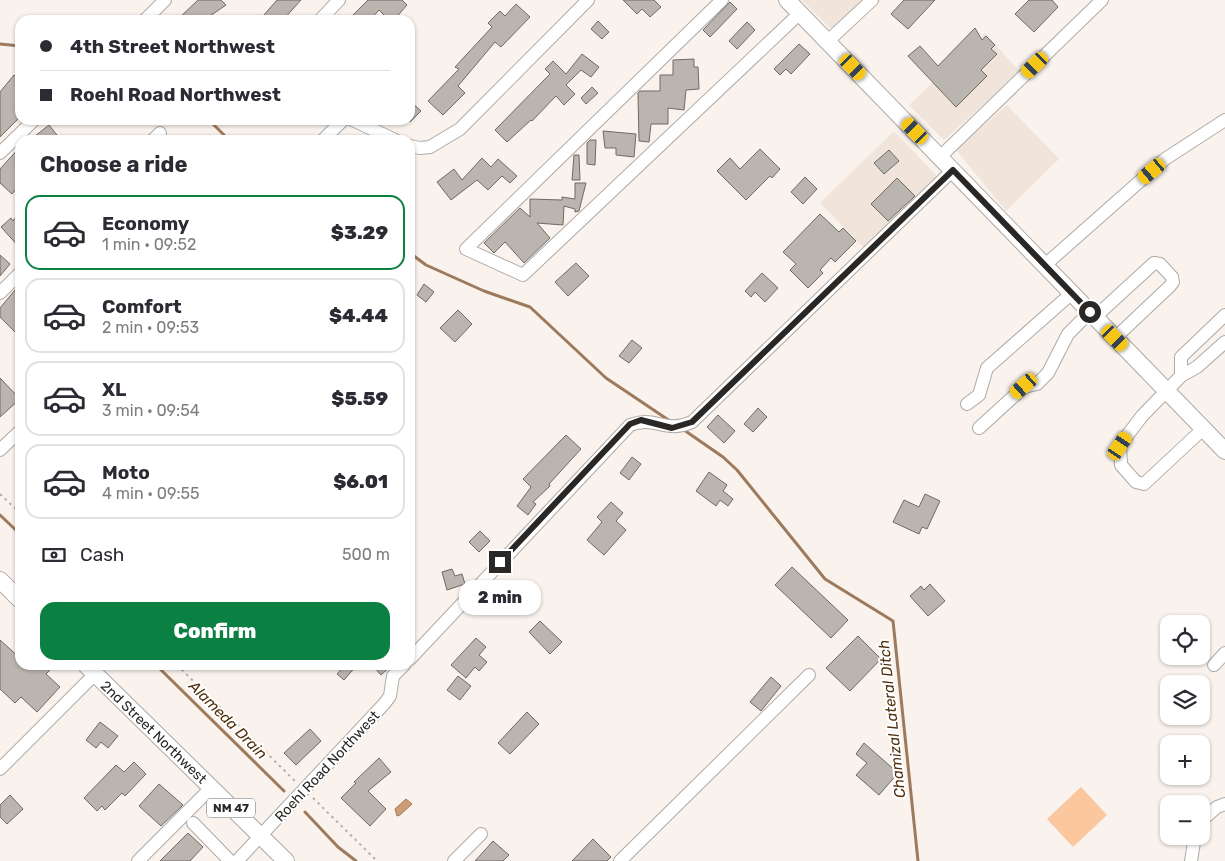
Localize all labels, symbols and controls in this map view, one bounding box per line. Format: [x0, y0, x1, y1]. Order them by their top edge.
text: 4th Street Northwest [70, 35, 275, 58]
car [1018, 49, 1051, 81]
car [837, 51, 868, 83]
text: Roehl Road Northwest [70, 83, 281, 106]
car [899, 115, 930, 147]
text: Choose a ride [40, 151, 187, 178]
car [1135, 156, 1168, 186]
icon: car [42, 210, 87, 255]
text: Economy [102, 212, 189, 235]
text: $3.29 [331, 221, 388, 244]
text: 1 min · 09:52 [102, 235, 196, 254]
icon: car [42, 293, 87, 338]
text: Comfort [102, 295, 182, 318]
route start [1079, 301, 1101, 323]
text: $4.44 [329, 304, 388, 327]
text: 2 min · 09:53 [102, 318, 199, 337]
car [1099, 322, 1130, 354]
car [1007, 370, 1040, 402]
icon: car [42, 376, 87, 421]
text: XL [102, 378, 126, 401]
text: $5.59 [331, 387, 388, 410]
text: 3 min · 09:54 [102, 401, 200, 420]
car [1105, 429, 1134, 463]
icon: car [42, 459, 87, 504]
text: Moto [102, 461, 150, 484]
text: $6.01 [333, 470, 388, 493]
text: 4 min · 09:55 [102, 484, 200, 503]
icon: cash [40, 541, 68, 569]
text: Cash [80, 543, 124, 566]
text: 500 m [342, 545, 390, 564]
route end [489, 551, 511, 573]
callout: 2 min [459, 580, 541, 614]
text: 2 min [478, 588, 522, 607]
button: Confirm [40, 602, 390, 660]
map controls [1160, 615, 1210, 845]
button: locate [1160, 615, 1210, 665]
water label: Chamizal Lateral Ditch [875, 639, 909, 799]
button: layers [1160, 675, 1210, 725]
water label: Alameda Drain [184, 676, 271, 763]
street label: 2nd Street Northwest [97, 677, 211, 788]
street label: Roehl Road Northwest [272, 707, 384, 825]
button: + [1160, 735, 1210, 785]
button: − [1160, 795, 1210, 845]
road number: NM 47 [207, 798, 255, 818]

